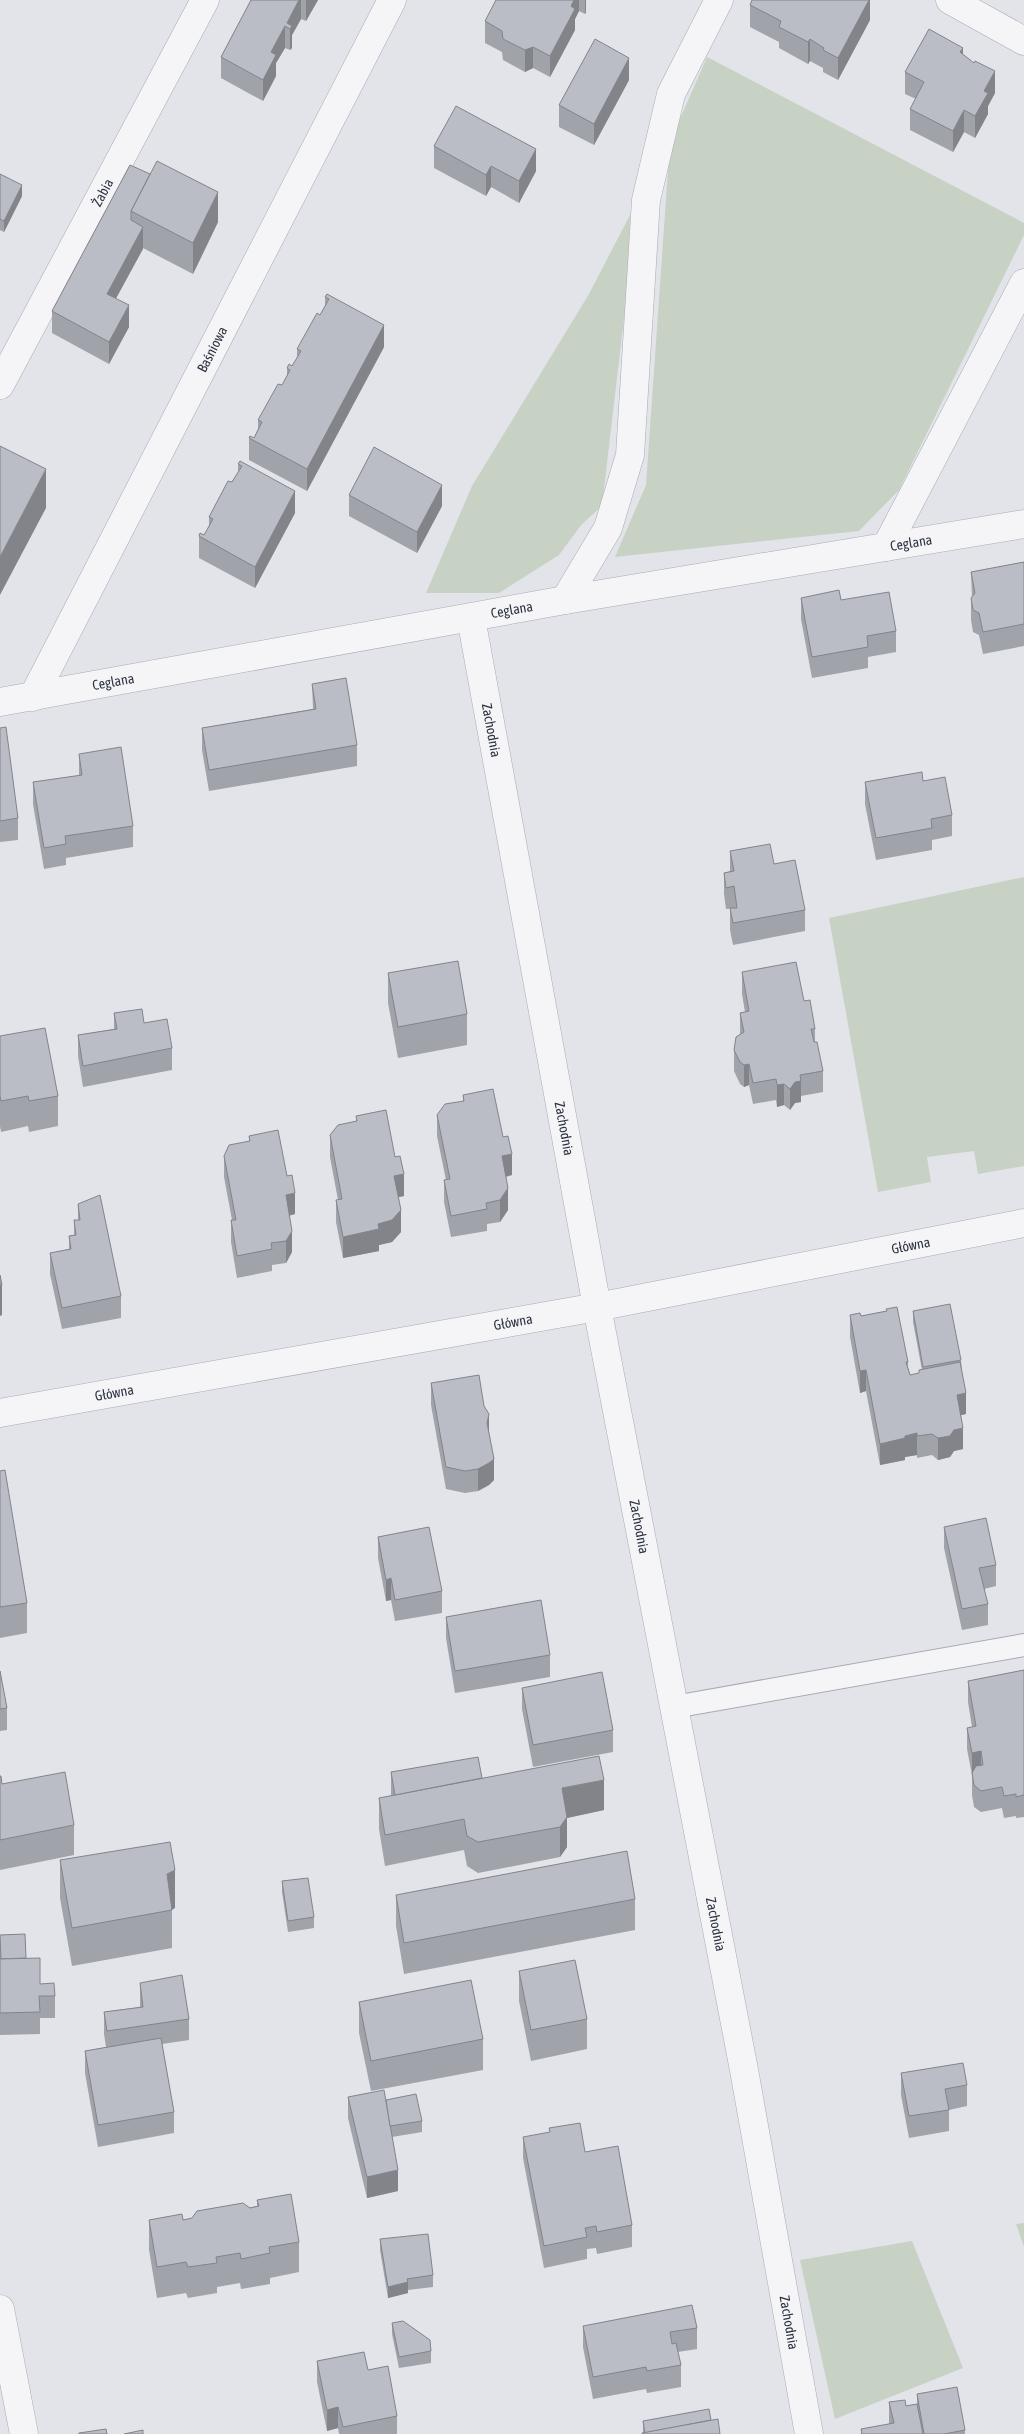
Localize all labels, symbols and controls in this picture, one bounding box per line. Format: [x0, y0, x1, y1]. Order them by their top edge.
street label: Żabia [89, 176, 116, 209]
street label: Baśniowa [194, 324, 230, 375]
street label: Ceglana [889, 531, 933, 554]
street label: Ceglana [490, 598, 534, 621]
street label: Ceglana [91, 670, 135, 693]
street label: Zachodnia [479, 702, 504, 758]
street label: Zachodnia [552, 1100, 577, 1157]
street label: Główna [890, 1234, 931, 1257]
street label: Główna [492, 1311, 534, 1333]
street label: Główna [94, 1381, 135, 1404]
street label: Zachodnia [626, 1498, 652, 1555]
street label: Zachodnia [703, 1896, 729, 1953]
street label: Zachodnia [776, 2294, 802, 2351]

